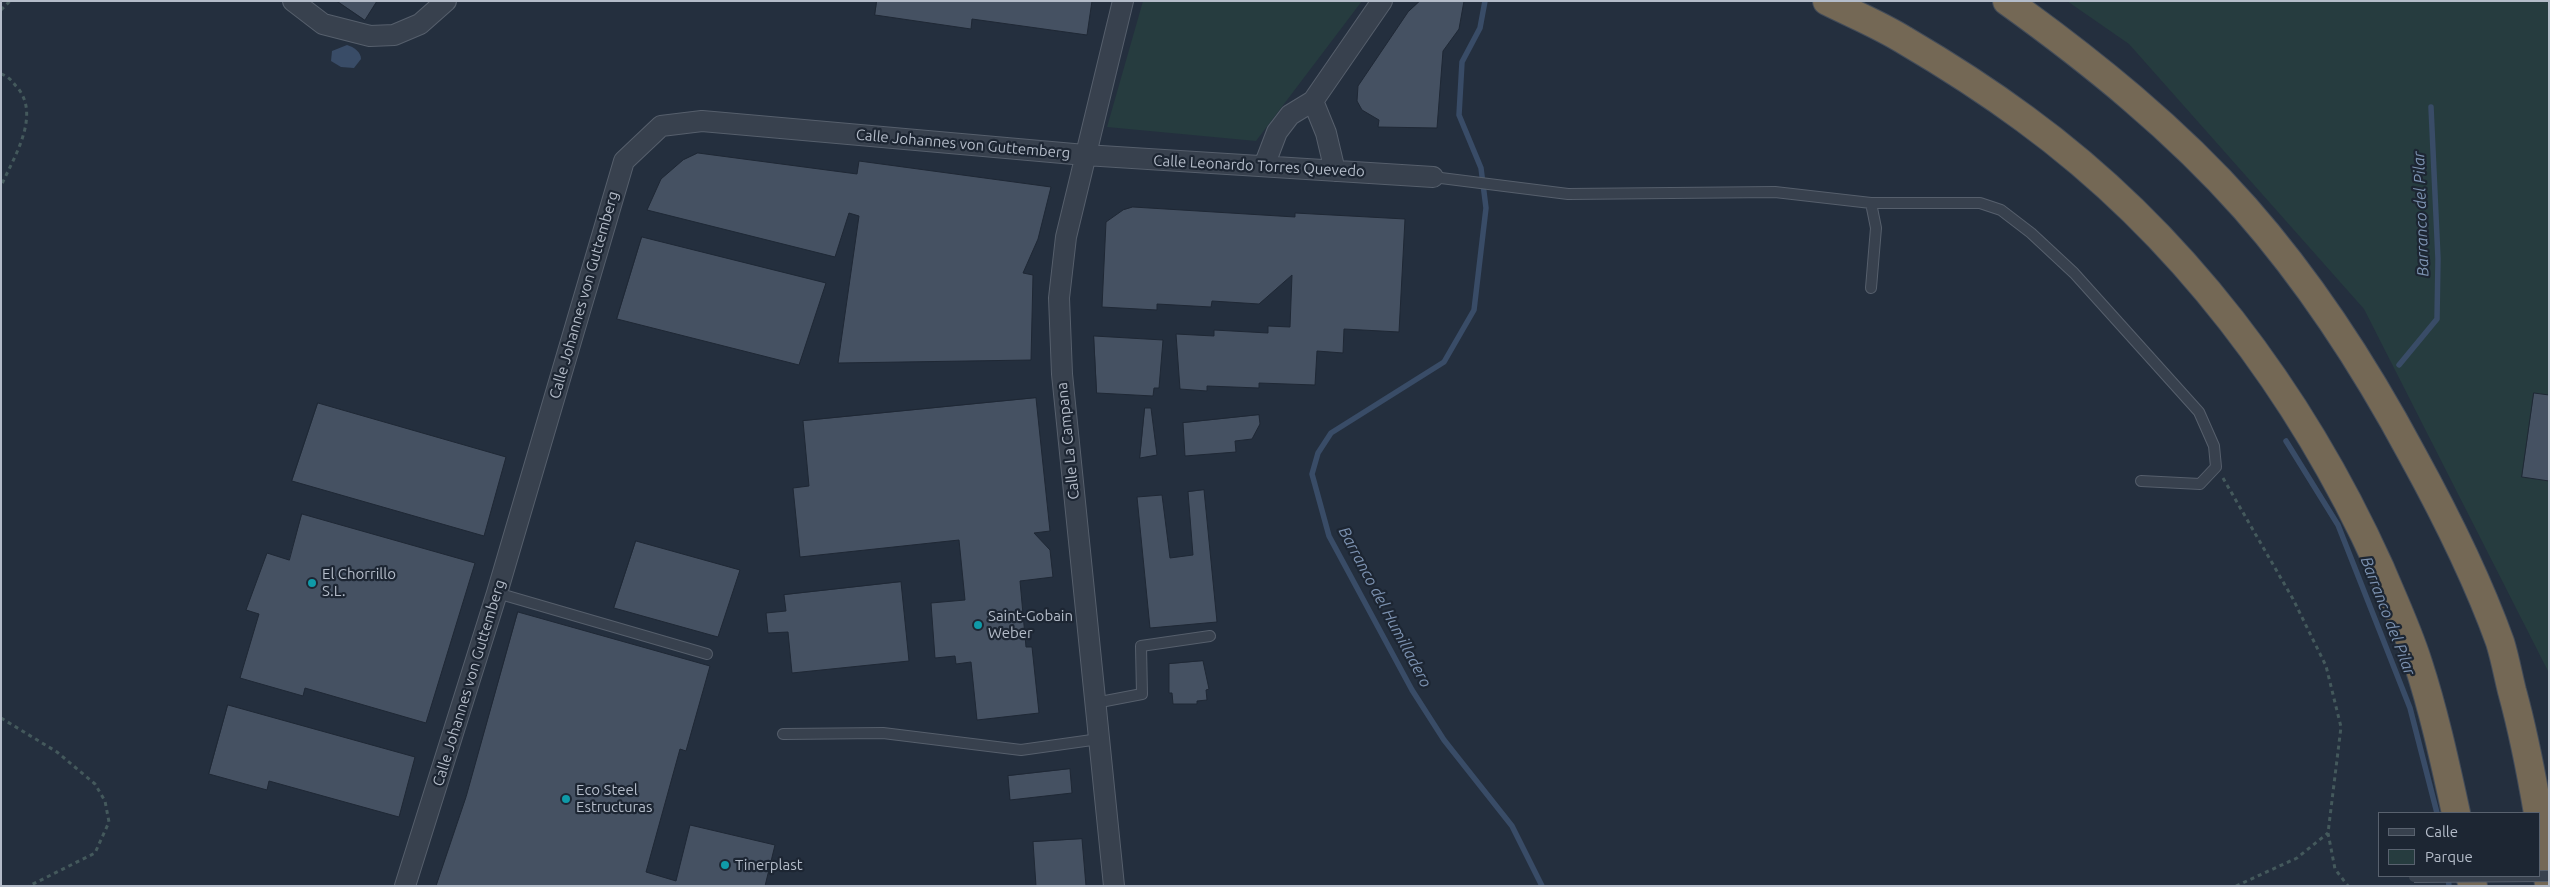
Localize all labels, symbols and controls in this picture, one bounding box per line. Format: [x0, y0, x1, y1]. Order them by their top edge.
street label: Calle Johannes von Guttemberg [855, 126, 1071, 162]
street label: Calle Leonardo Torres Quevedo [1153, 151, 1365, 181]
water label: Barranco del Pilar [2409, 151, 2433, 277]
street label: Calle Johannes von Guttemberg [546, 189, 622, 401]
street label: Calle La Campana [1053, 381, 1083, 501]
water label: Barranco del Humilladero [1334, 523, 1436, 691]
water label: Barranco del Pilar [2357, 554, 2419, 678]
place label: El Chorrillo S.L. [322, 565, 396, 600]
marker: El Chorrillo S.L. [306, 577, 318, 589]
street label: Calle Johannes von Guttemberg [429, 577, 509, 789]
place label: Saint-Gobain Weber [988, 607, 1073, 642]
marker: Saint-Gobain Weber [972, 619, 984, 631]
place label: Eco Steel Estructuras [576, 781, 652, 816]
marker: Eco Steel Estructuras [560, 793, 572, 805]
legend [2378, 812, 2540, 877]
text: Calle [2425, 823, 2458, 840]
text: Parque [2425, 848, 2473, 865]
place label: Tinerplast [735, 856, 803, 874]
marker: Tinerplast [719, 859, 731, 871]

